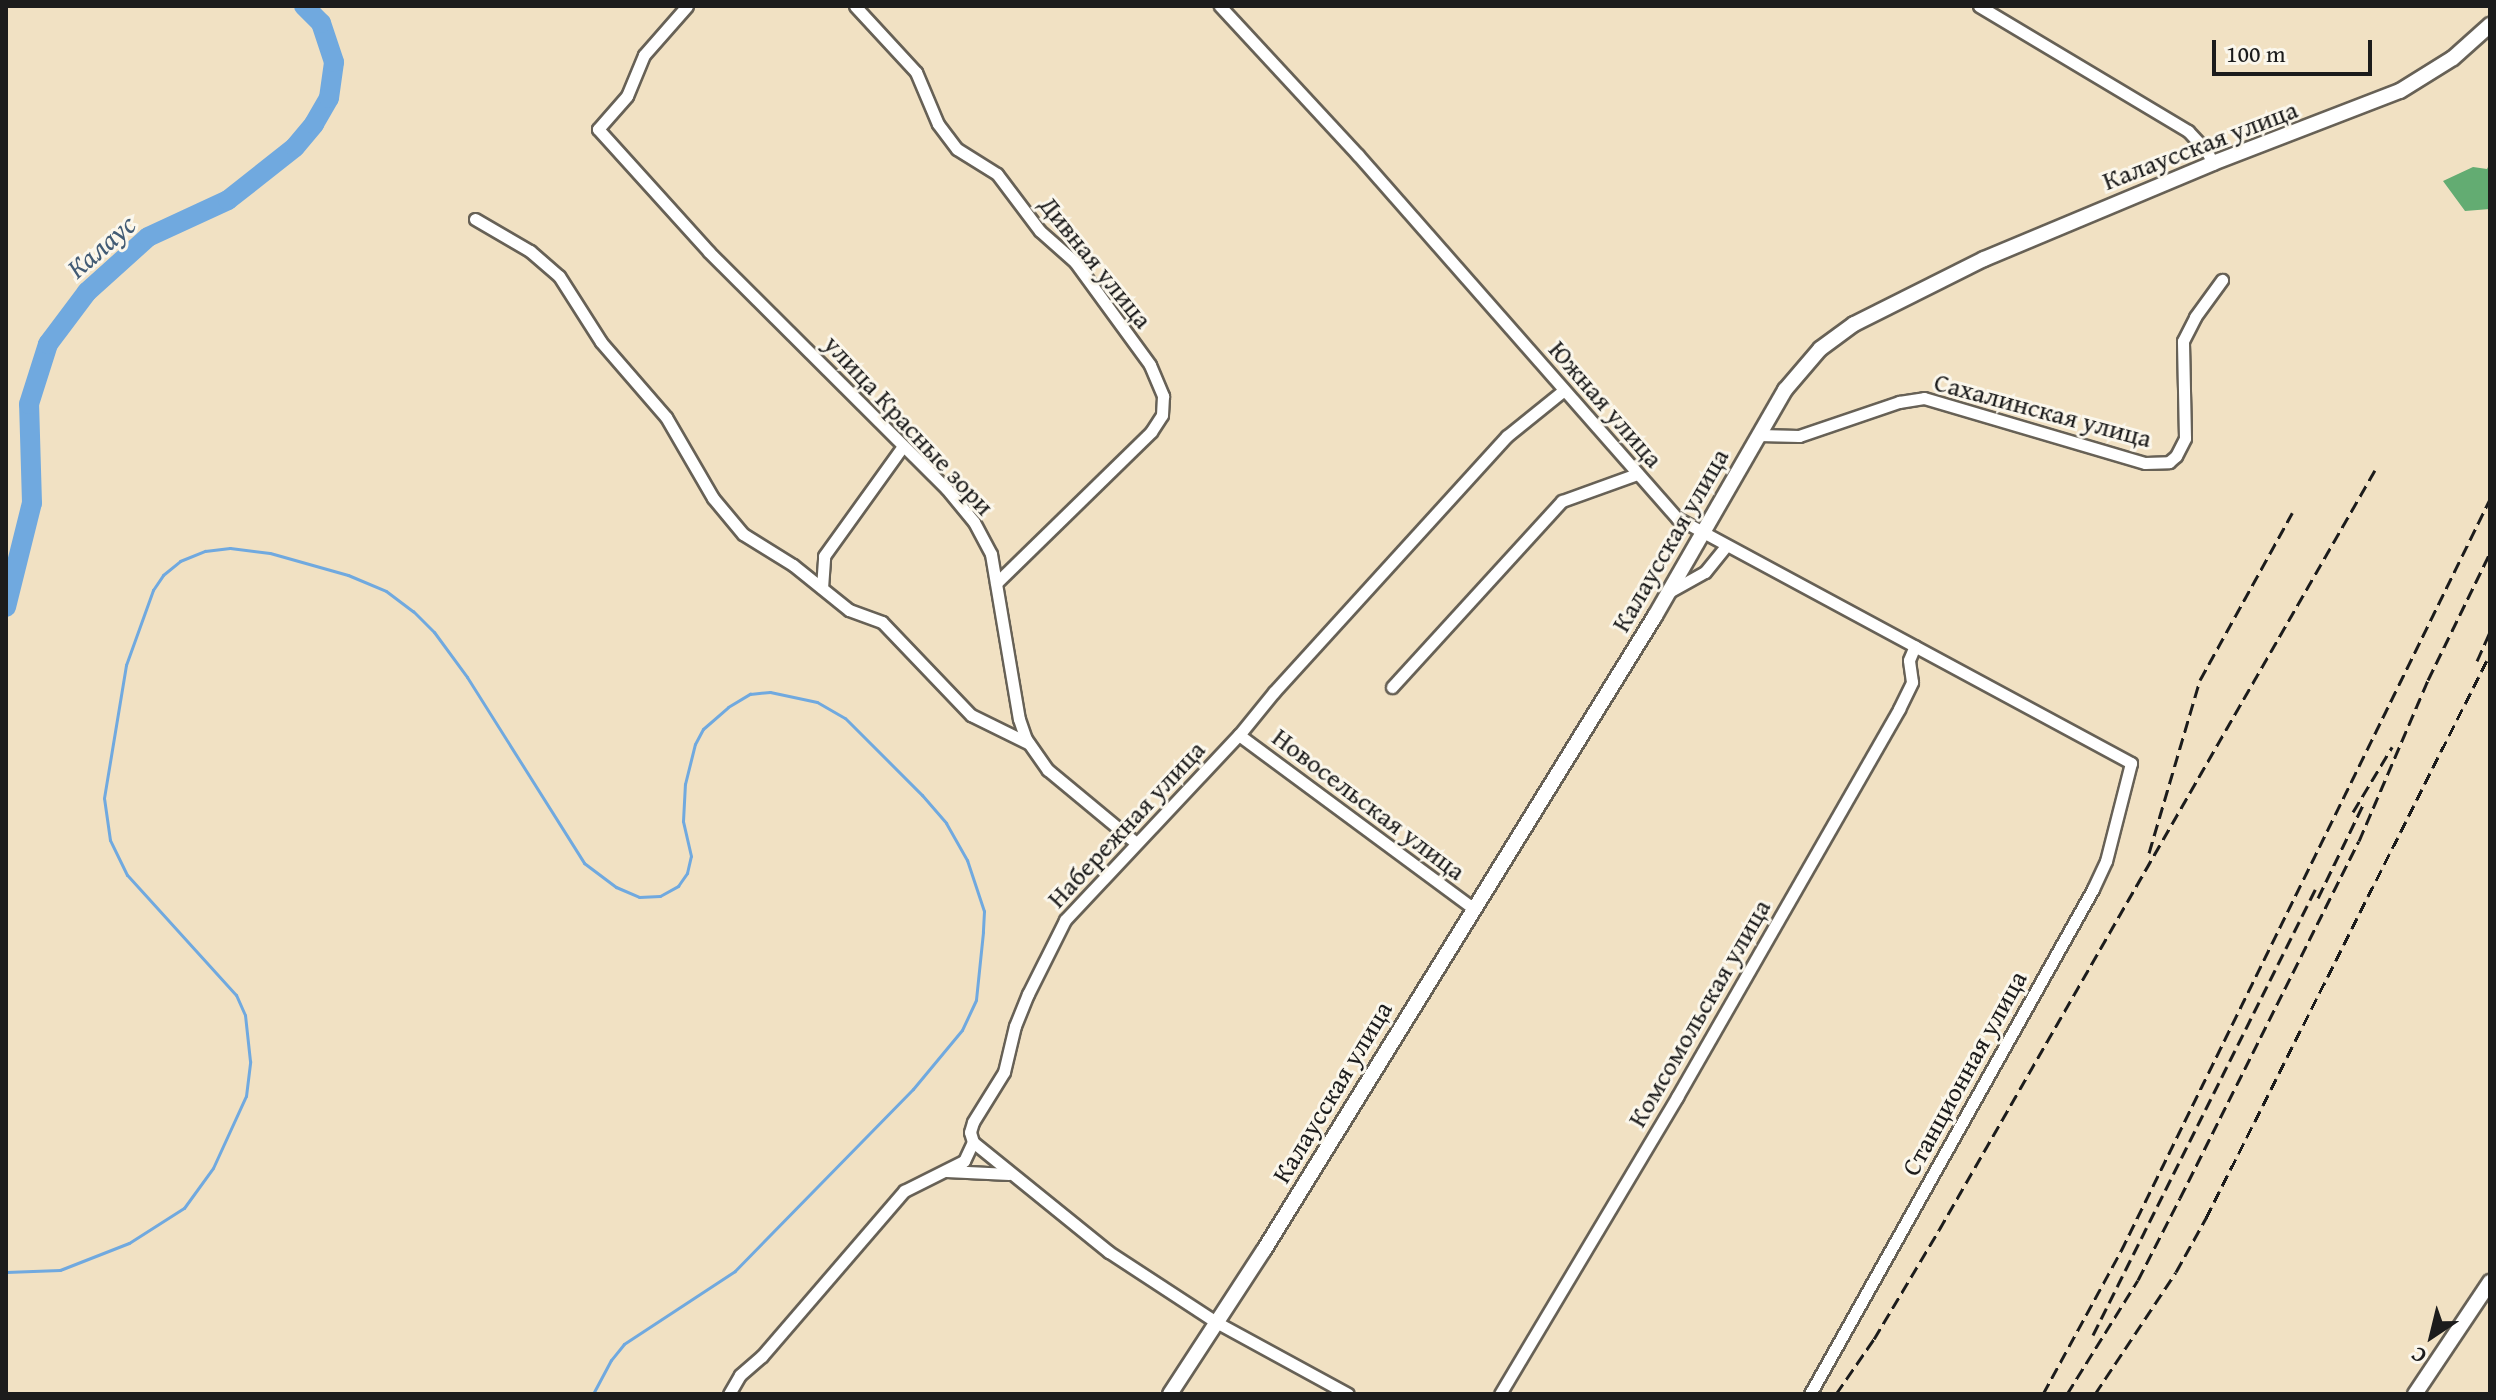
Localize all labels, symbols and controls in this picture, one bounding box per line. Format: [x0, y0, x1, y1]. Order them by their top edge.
scale bar [2216, 24, 2376, 74]
text: 100 m [2226, 36, 2286, 71]
street label: Калаусская улица [2098, 93, 2302, 197]
street label: Дивная улица [1033, 190, 1159, 334]
water label: Калаус [60, 207, 142, 285]
street label: улица Красные зори [817, 328, 1001, 522]
street label: Южная улица [1542, 334, 1670, 474]
street label: Сахалинская улица [1931, 366, 2155, 454]
street label: Калаусская улица [1605, 443, 1735, 637]
street label: Новосельская улица [1266, 721, 1472, 887]
street label: Набережная улица [1041, 734, 1211, 914]
street label: Комсомольская улица [1621, 894, 1777, 1132]
street label: Станционная улица [1895, 965, 2033, 1181]
street label: Калаусская улица [1265, 996, 1399, 1188]
north arrow [2392, 1296, 2472, 1376]
text: С [2404, 1339, 2433, 1372]

